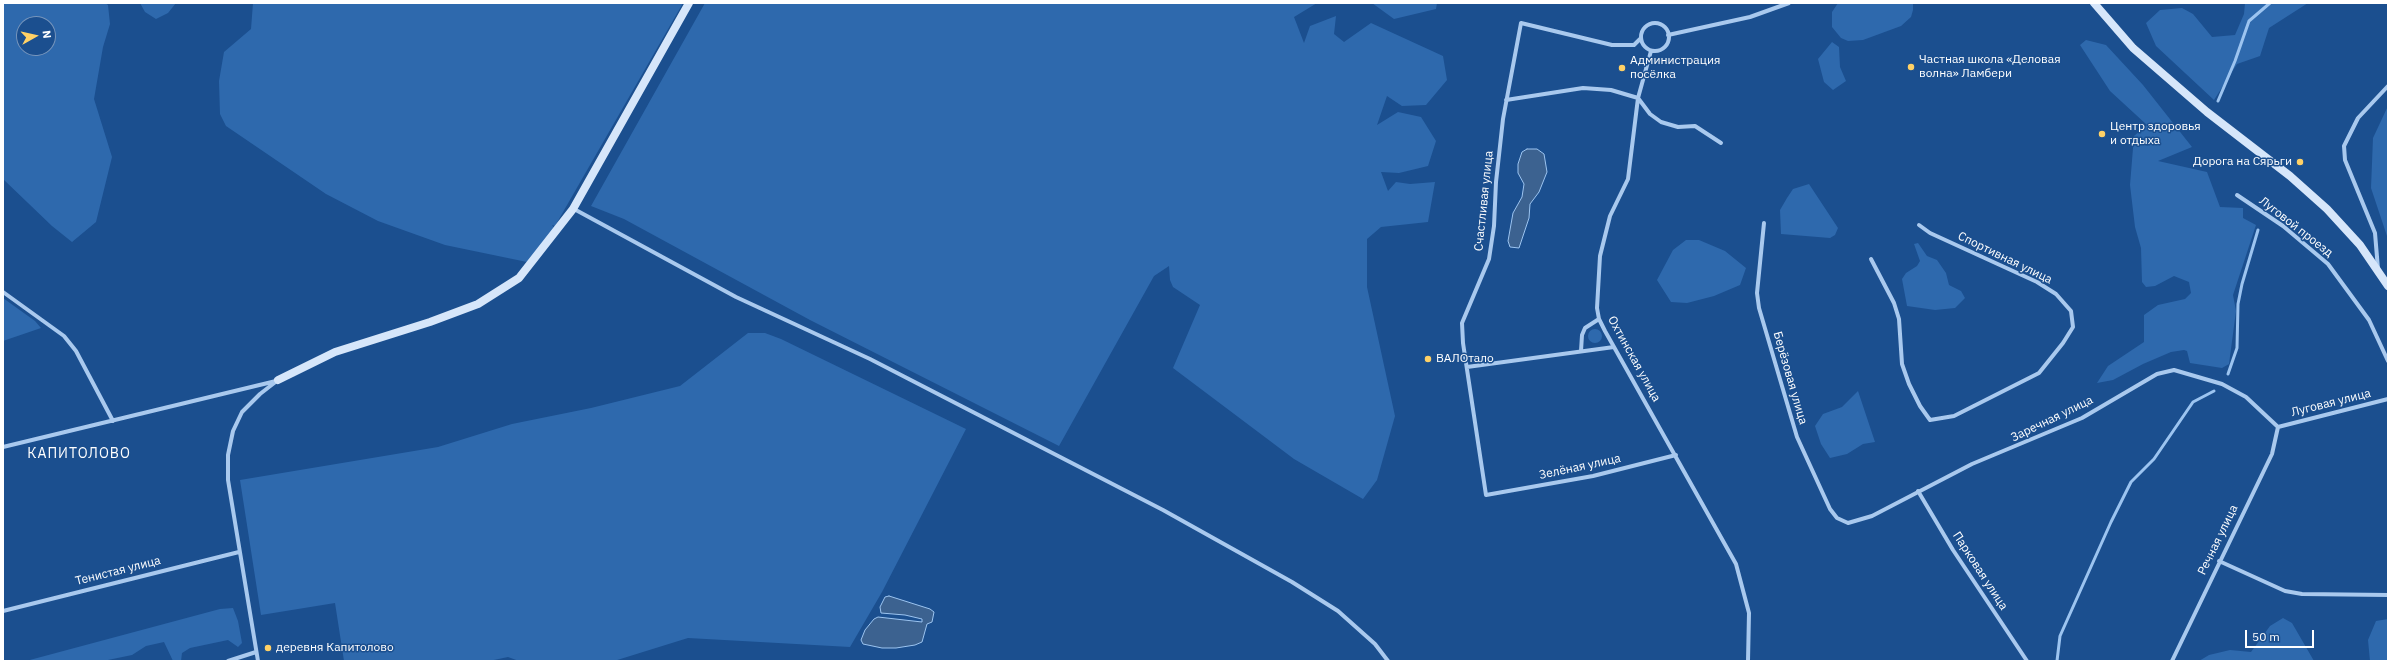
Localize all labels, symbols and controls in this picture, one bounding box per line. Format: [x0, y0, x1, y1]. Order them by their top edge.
north arrow [16, 16, 56, 56]
text: N [39, 30, 54, 39]
place label: Частная школа «Деловая волна» Ламбери [1919, 53, 2061, 81]
place label: Администрация посёлка [1630, 54, 1720, 82]
marker: Частная школа «Деловая волна» Ламбери [1906, 62, 1916, 72]
marker: Администрация посёлка [1617, 63, 1627, 73]
place label: Центр здоровья и отдыха [2110, 120, 2201, 148]
marker: Центр здоровья и отдыха [2097, 129, 2107, 139]
street label: Счастливая улица [1472, 150, 1496, 252]
place label: Дорога на Сярьги [2193, 155, 2292, 169]
marker: Дорога на Сярьги [2295, 157, 2305, 167]
street label: Луговой проезд [2256, 194, 2336, 260]
street label: Спортивная улица [1955, 229, 2055, 287]
street label: Охтинская улица [1604, 314, 1664, 404]
street label: Берёзовая улица [1770, 330, 1810, 426]
place label: ВАЛОтало [1436, 352, 1494, 366]
marker: ВАЛОтало [1423, 354, 1433, 364]
street label: Луговая улица [2290, 386, 2372, 420]
street label: Заречная улица [2009, 393, 2095, 445]
district label: КАПИТОЛОВО [27, 446, 131, 462]
street label: Зелёная улица [1538, 451, 1622, 483]
street label: Речная улица [2195, 503, 2241, 577]
street label: Парковая улица [1949, 529, 2011, 613]
street label: Тенистая улица [74, 553, 162, 589]
scale bar [2247, 622, 2316, 648]
text: 50 m [2252, 629, 2280, 644]
place label: деревня Капитолово [276, 641, 394, 655]
marker: деревня Капитолово [263, 643, 273, 653]

